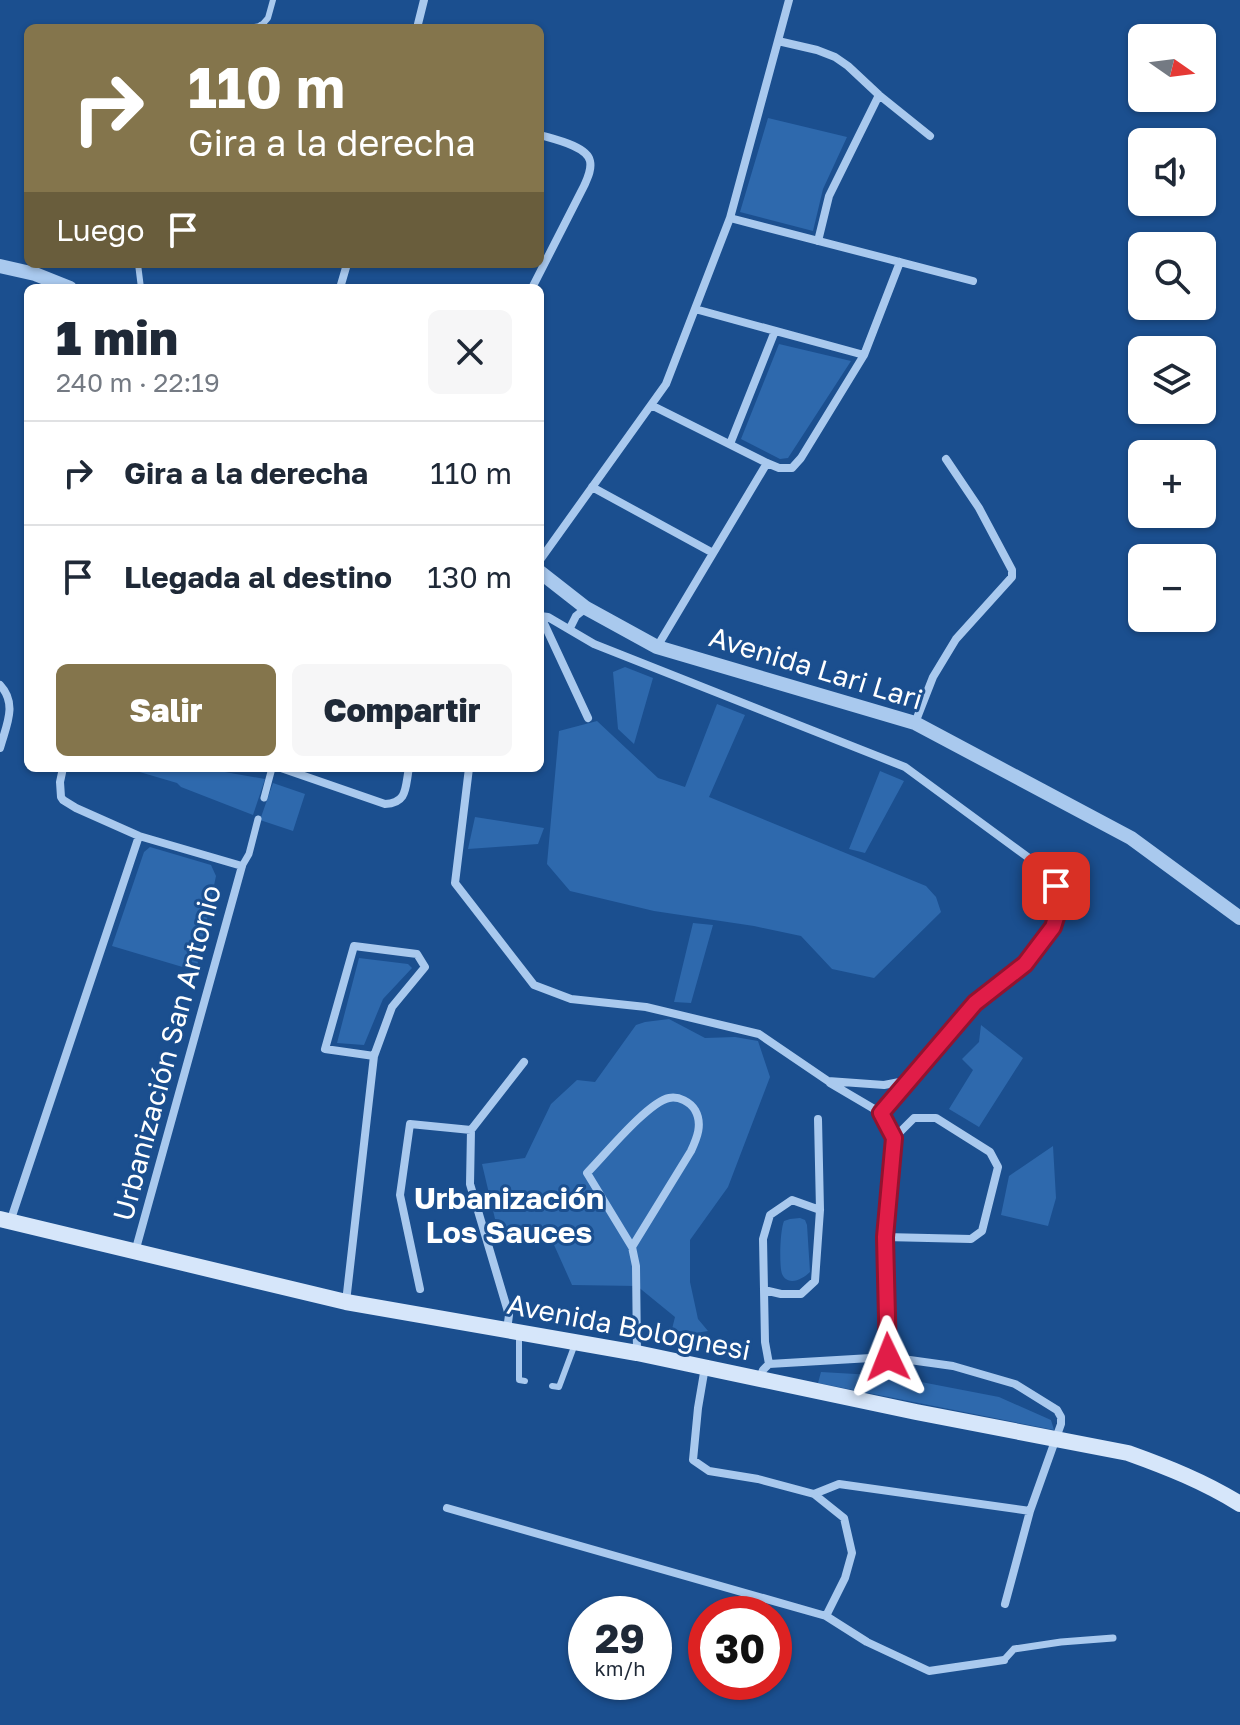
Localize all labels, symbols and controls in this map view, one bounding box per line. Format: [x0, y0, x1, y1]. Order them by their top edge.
north arrow [1128, 24, 1216, 112]
map controls [1128, 24, 1216, 632]
text: 110 m [188, 53, 345, 120]
icon: right [56, 56, 160, 160]
text: Gira a la derecha [188, 121, 476, 164]
button: sound [1128, 128, 1216, 216]
icon: arrive [161, 208, 205, 252]
text: Luego [56, 212, 145, 248]
button: search [1128, 232, 1216, 320]
text: 1 min [56, 308, 178, 366]
button: close [428, 310, 512, 394]
button: layers [1128, 336, 1216, 424]
text: 240 m · 22:19 [56, 367, 220, 398]
button: + [1128, 440, 1216, 528]
icon: right [56, 451, 100, 495]
text: Gira a la derecha [124, 455, 368, 491]
text: 110 m [430, 455, 512, 491]
button: − [1128, 544, 1216, 632]
icon: arrive [56, 555, 100, 599]
text: Llegada al destino [124, 559, 392, 595]
text: 130 m [427, 559, 512, 595]
street label: Avenida Lari Lari [706, 619, 927, 716]
button: Salir [56, 664, 276, 756]
button: Compartir [292, 664, 512, 756]
pin [1022, 852, 1090, 920]
icon: arrive [1034, 864, 1078, 908]
street label: Urbanización San Antonio [106, 881, 227, 1224]
district label: Urbanización Los Sauces [414, 1180, 604, 1250]
street label: Avenida Bolognesi [505, 1287, 754, 1366]
position arrow [846, 1315, 930, 1399]
speed limit sign: 30 [688, 1596, 792, 1700]
text: 29 [595, 1614, 645, 1662]
text: km/h [595, 1656, 645, 1680]

